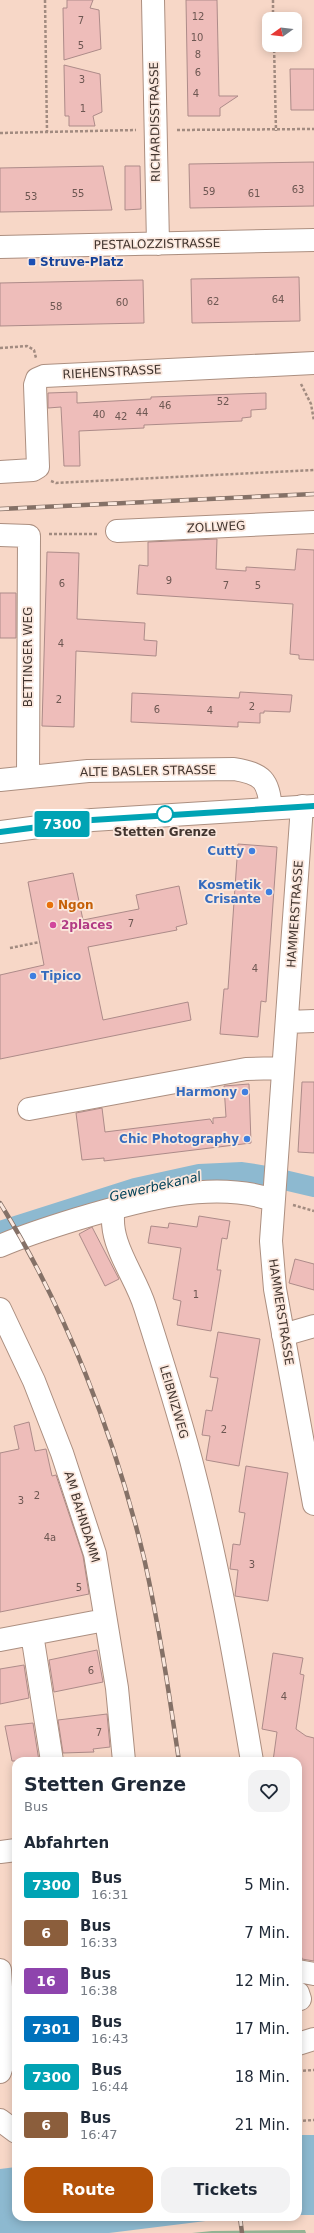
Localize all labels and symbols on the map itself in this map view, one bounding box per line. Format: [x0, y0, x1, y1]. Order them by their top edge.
house number: 12 [192, 11, 204, 22]
north arrow [262, 12, 302, 52]
house number: 7 [78, 15, 84, 26]
house number: 10 [191, 32, 203, 43]
house number: 5 [78, 40, 84, 51]
house number: 8 [195, 49, 201, 60]
street label: RICHARDISSTRASSE [147, 62, 163, 182]
house number: 6 [195, 67, 201, 78]
house number: 3 [79, 74, 85, 85]
house number: 4 [193, 88, 199, 99]
house number: 1 [80, 103, 86, 114]
house number: 63 [292, 184, 304, 195]
house number: 59 [203, 186, 215, 197]
house number: 55 [72, 188, 84, 199]
house number: 61 [248, 188, 260, 199]
house number: 53 [25, 191, 37, 202]
street label: PESTALOZZISTRASSE [94, 236, 220, 252]
place label: Struve-Platz [40, 255, 124, 269]
marker: Struve-Platz [27, 257, 37, 267]
house number: 64 [272, 294, 284, 305]
house number: 62 [207, 296, 219, 307]
house number: 60 [116, 297, 128, 308]
house number: 58 [50, 301, 62, 312]
street label: RIEHENSTRASSE [62, 362, 162, 382]
house number: 52 [217, 396, 229, 407]
house number: 46 [159, 400, 171, 411]
house number: 44 [136, 407, 148, 418]
house number: 40 [93, 409, 105, 420]
house number: 42 [115, 411, 127, 422]
street label: ZOLLWEG [186, 518, 246, 536]
house number: 9 [166, 575, 172, 586]
house number: 6 [59, 578, 65, 589]
house number: 7 [223, 580, 229, 591]
house number: 5 [255, 580, 261, 591]
street label: BETTINGER WEG [21, 607, 35, 707]
house number: 4 [58, 638, 64, 649]
house number: 2 [56, 694, 62, 705]
house number: 2 [249, 701, 255, 712]
house number: 6 [154, 704, 160, 715]
house number: 4 [207, 705, 213, 716]
street label: ALTE BASLER STRASSE [80, 763, 216, 779]
marker: Stetten Grenze [156, 805, 174, 823]
line badge: 7300 [34, 811, 90, 837]
place label: Stetten Grenze [114, 825, 216, 839]
place label: Cutty [207, 844, 244, 858]
marker: Cutty [247, 846, 257, 856]
street label: HAMMERSTRASSE [284, 860, 306, 968]
place label: Kosmetik Crisante [198, 878, 262, 906]
marker: Kosmetik Crisante [264, 887, 274, 897]
place label: Ngon [58, 898, 93, 912]
marker: Ngon [45, 900, 55, 910]
place label: 2places [61, 918, 113, 932]
house number: 7 [128, 918, 134, 929]
marker: 2places [48, 920, 58, 930]
house number: 4 [252, 963, 258, 974]
place label: Tipico [41, 969, 81, 983]
marker: Tipico [28, 971, 38, 981]
place label: Harmony [176, 1085, 237, 1099]
marker: Harmony [240, 1087, 250, 1097]
place label: Chic Photography [119, 1132, 239, 1146]
marker: Chic Photography [242, 1134, 252, 1144]
water label: Gewerbekanal [108, 1169, 203, 1204]
street label: HAMMERSTRASSE [266, 1258, 296, 1366]
house number: 1 [193, 1289, 199, 1300]
street label: LEIBNIZWEG [157, 1364, 191, 1440]
house number: 2 [221, 1424, 227, 1435]
street label: AM BAHNDAMM [61, 1470, 103, 1564]
house number: 2 [34, 1490, 40, 1501]
house number: 3 [18, 1495, 24, 1506]
house number: 4a [44, 1532, 56, 1543]
house number: 3 [249, 1559, 255, 1570]
house number: 5 [76, 1582, 82, 1593]
house number: 6 [88, 1665, 94, 1676]
house number: 4 [281, 1691, 287, 1702]
house number: 7 [96, 1727, 102, 1738]

